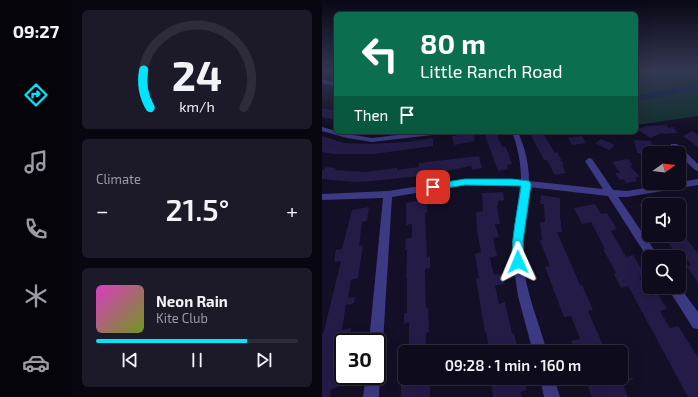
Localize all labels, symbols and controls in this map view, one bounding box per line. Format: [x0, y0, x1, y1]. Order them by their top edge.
text: 09:27 [13, 20, 59, 42]
text: 80 m [420, 26, 486, 60]
icon: left [354, 28, 406, 80]
text: 24 [172, 48, 222, 98]
text: Little Ranch Road [420, 60, 563, 82]
icon: directions [22, 81, 50, 109]
text: km/h [179, 97, 215, 114]
icon: arrive [396, 104, 418, 126]
text: Then [354, 106, 388, 124]
north arrow [642, 146, 686, 190]
map controls [642, 146, 686, 294]
icon: music [22, 148, 50, 176]
pin [416, 170, 450, 204]
text: Climate [96, 171, 141, 187]
icon: arrive [422, 176, 444, 198]
text: 21.5° [165, 191, 229, 227]
text: − [96, 197, 109, 223]
text: + [286, 197, 298, 223]
button: sound [642, 198, 686, 242]
icon: phone [22, 215, 50, 243]
position arrow [497, 241, 539, 283]
button: search [642, 250, 686, 294]
icon: climate [22, 282, 50, 310]
text: Neon Rain [156, 292, 228, 310]
text: Kite Club [156, 310, 208, 326]
speed limit sign: 30 [334, 333, 386, 385]
icon: car [22, 349, 50, 377]
icon: previous [119, 349, 141, 371]
icon: pause [186, 349, 208, 371]
icon: next [253, 349, 275, 371]
text: 09:28 · 1 min · 160 m [445, 356, 581, 374]

